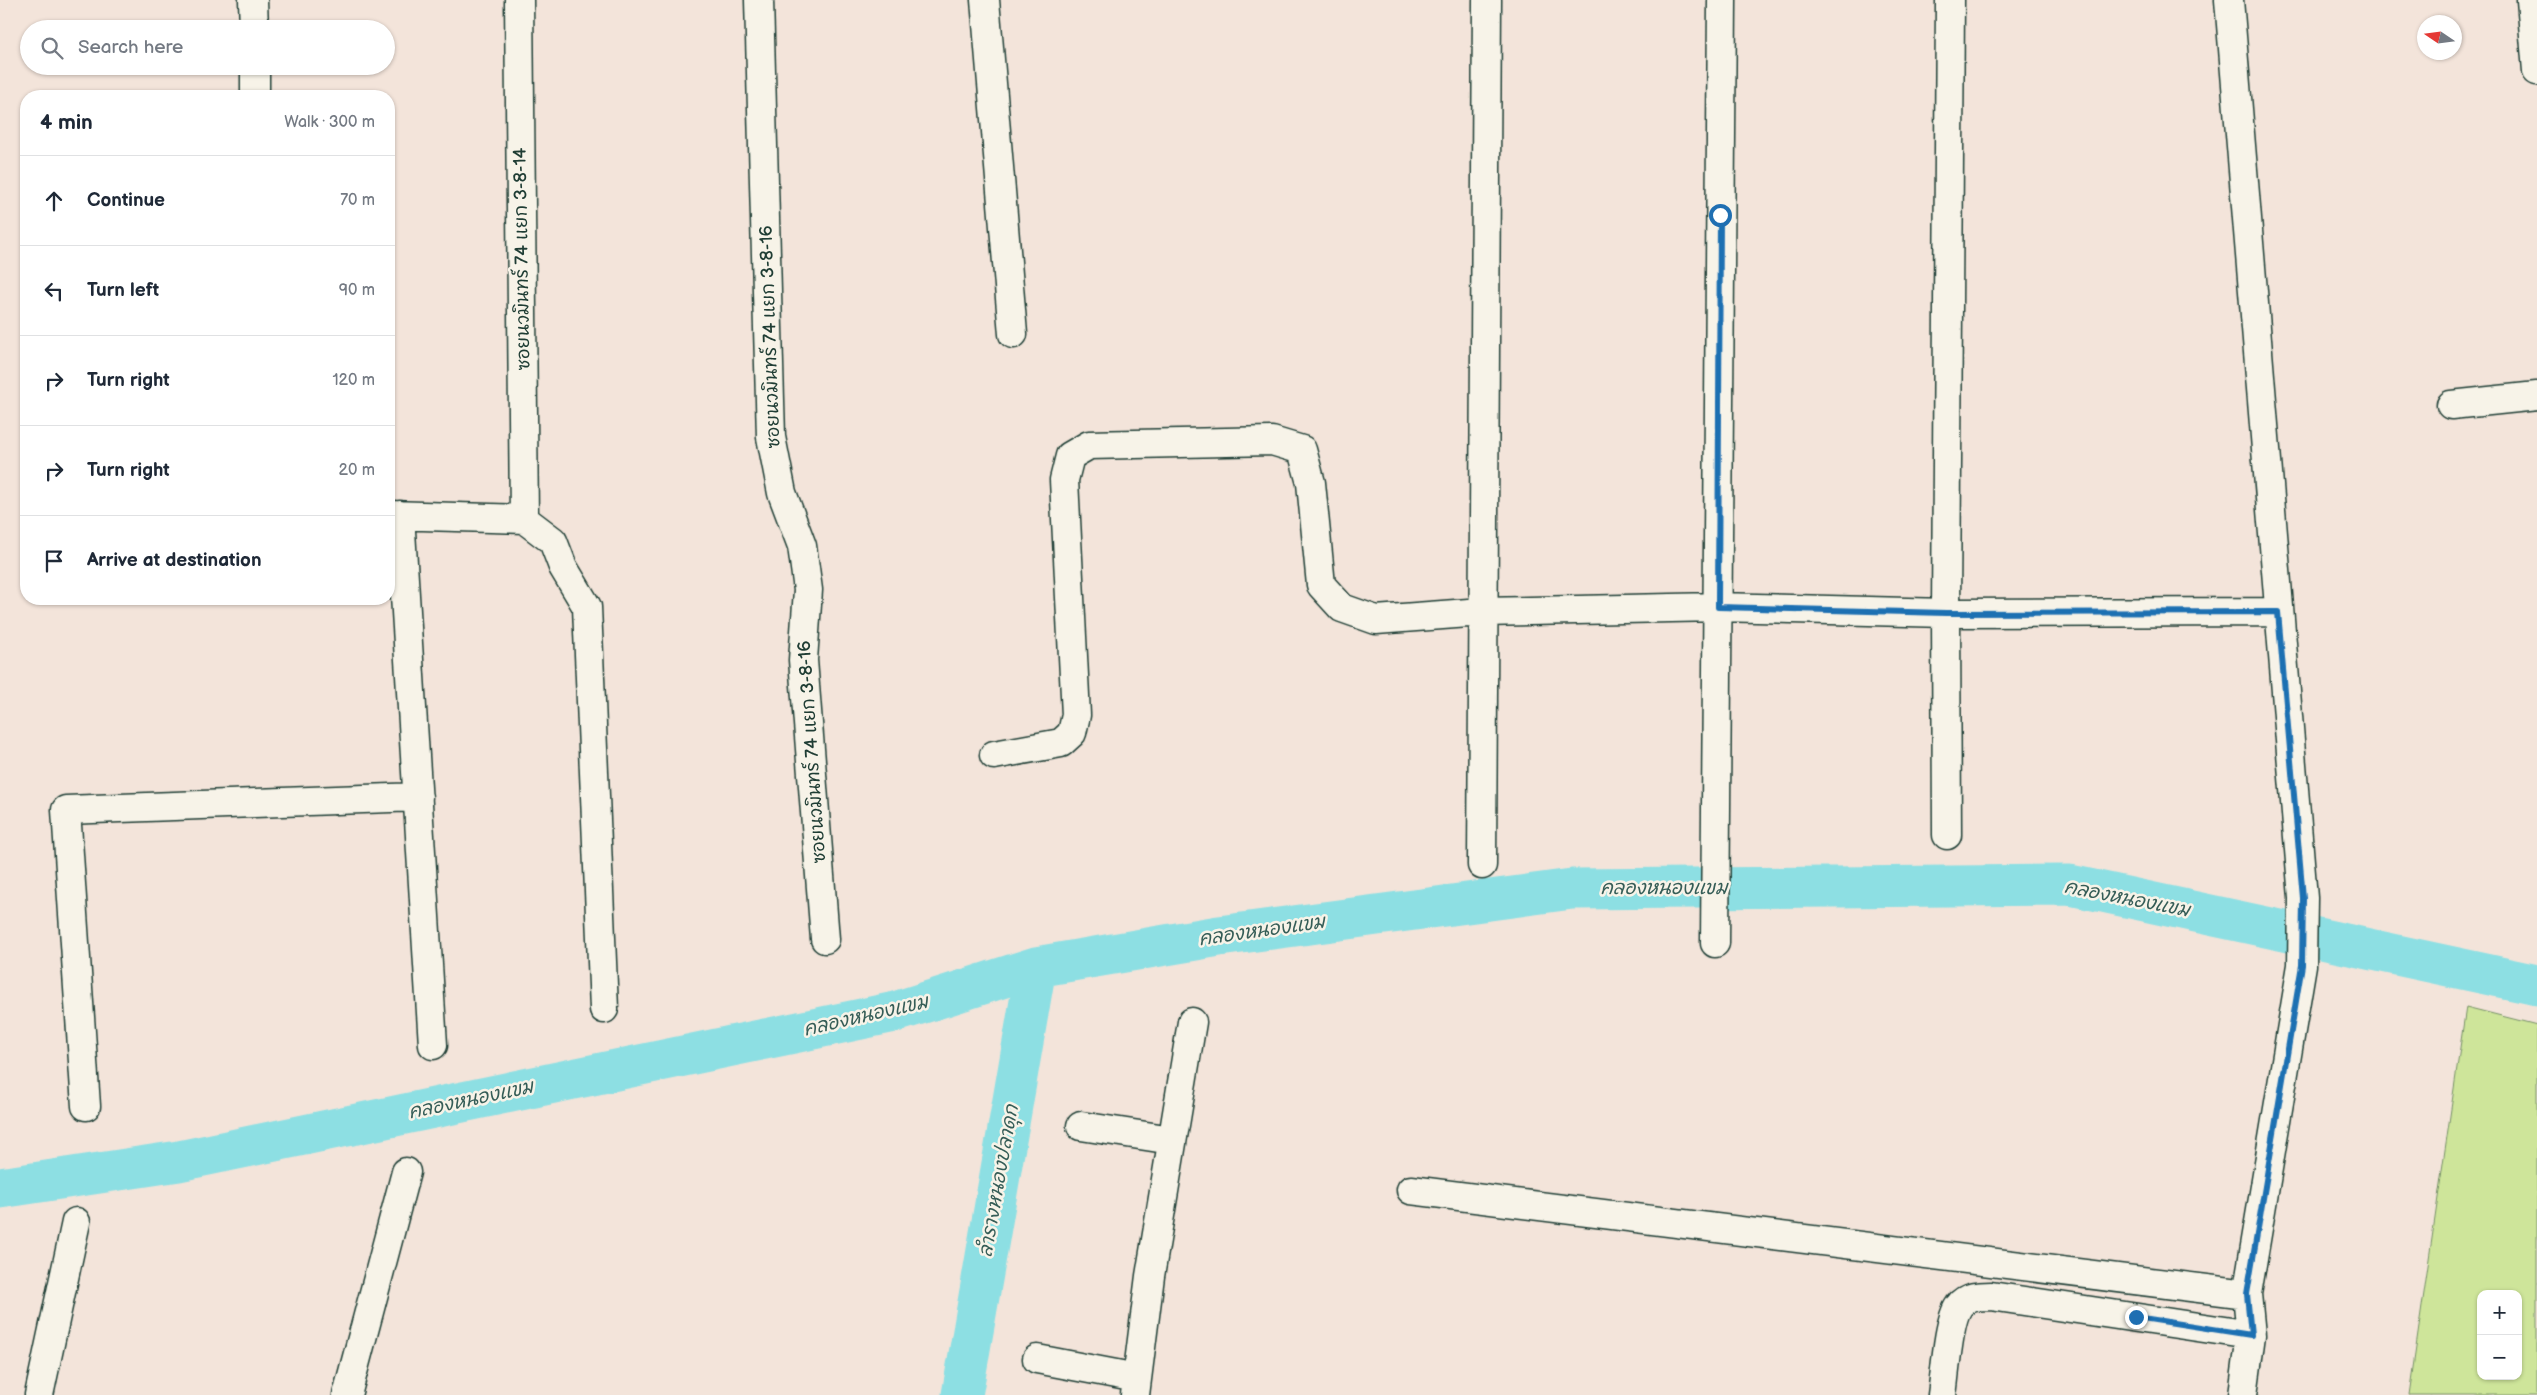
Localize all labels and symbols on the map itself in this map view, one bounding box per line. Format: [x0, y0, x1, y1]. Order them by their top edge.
north arrow [2417, 15, 2462, 60]
street label: ซอยนวมินทร์ 74 แยก 3-8-14 [507, 147, 534, 371]
route start [1709, 204, 1732, 227]
street label: ซอยนวมินทร์ 74 แยก 3-8-16 [753, 225, 784, 449]
street label: ซอยนวมินทร์ 74 แยก 3-8-16 [791, 640, 830, 864]
water label: คลองหนองแขม [2062, 876, 2193, 923]
water label: คลองหนองแขม [1600, 877, 1729, 900]
water label: คลองหนองแขม [1197, 911, 1328, 951]
water label: คลองหนองแขม [801, 990, 932, 1042]
water label: คลองหนองแขม [406, 1075, 537, 1124]
water label: ลำรางหนองปลาดุก [973, 1101, 1026, 1259]
route end [2125, 1306, 2148, 1329]

